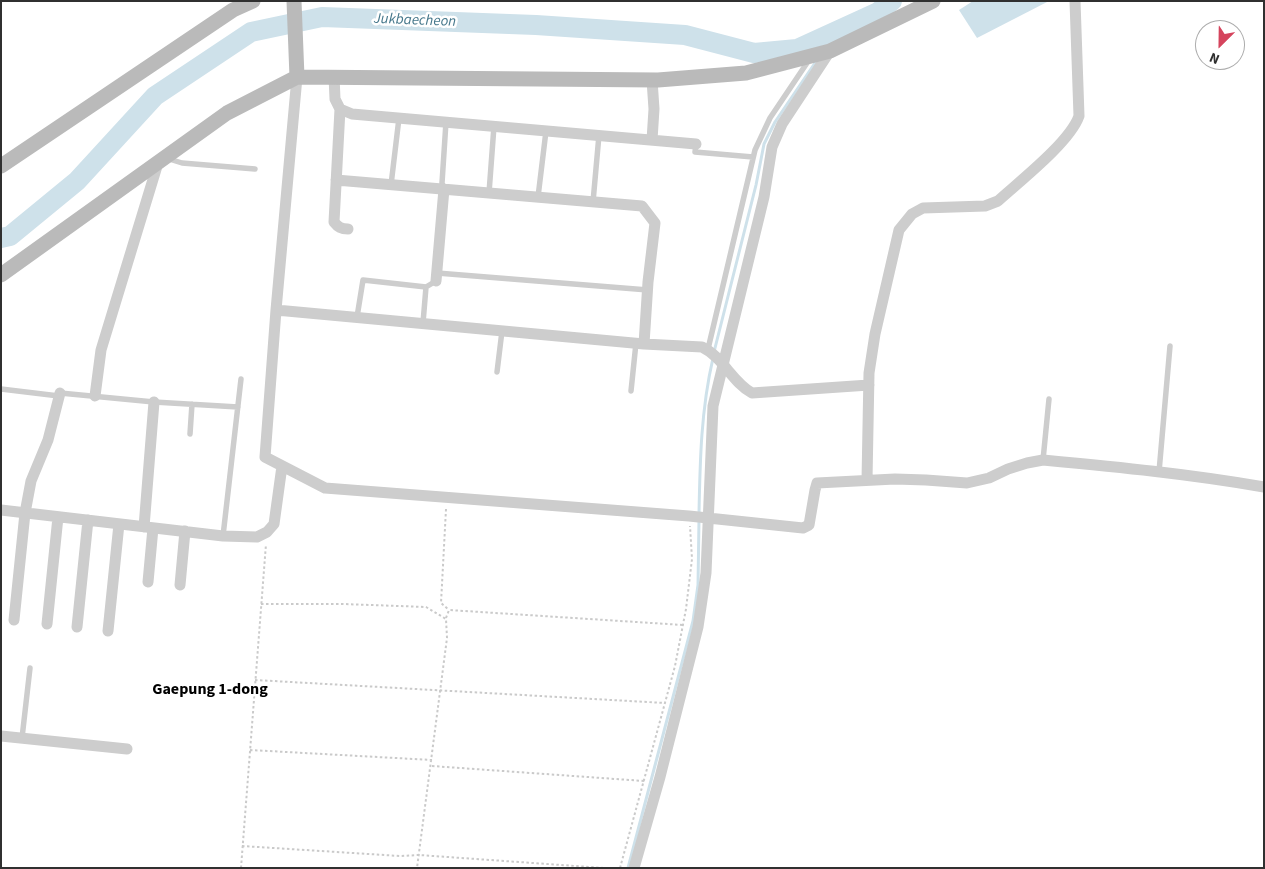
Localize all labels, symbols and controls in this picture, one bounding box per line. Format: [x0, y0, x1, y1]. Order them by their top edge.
water label: Jukbaecheon [374, 11, 456, 31]
north arrow [1195, 20, 1245, 70]
text: N [1206, 47, 1223, 69]
district label: Gaepung 1-dong [152, 680, 268, 700]

